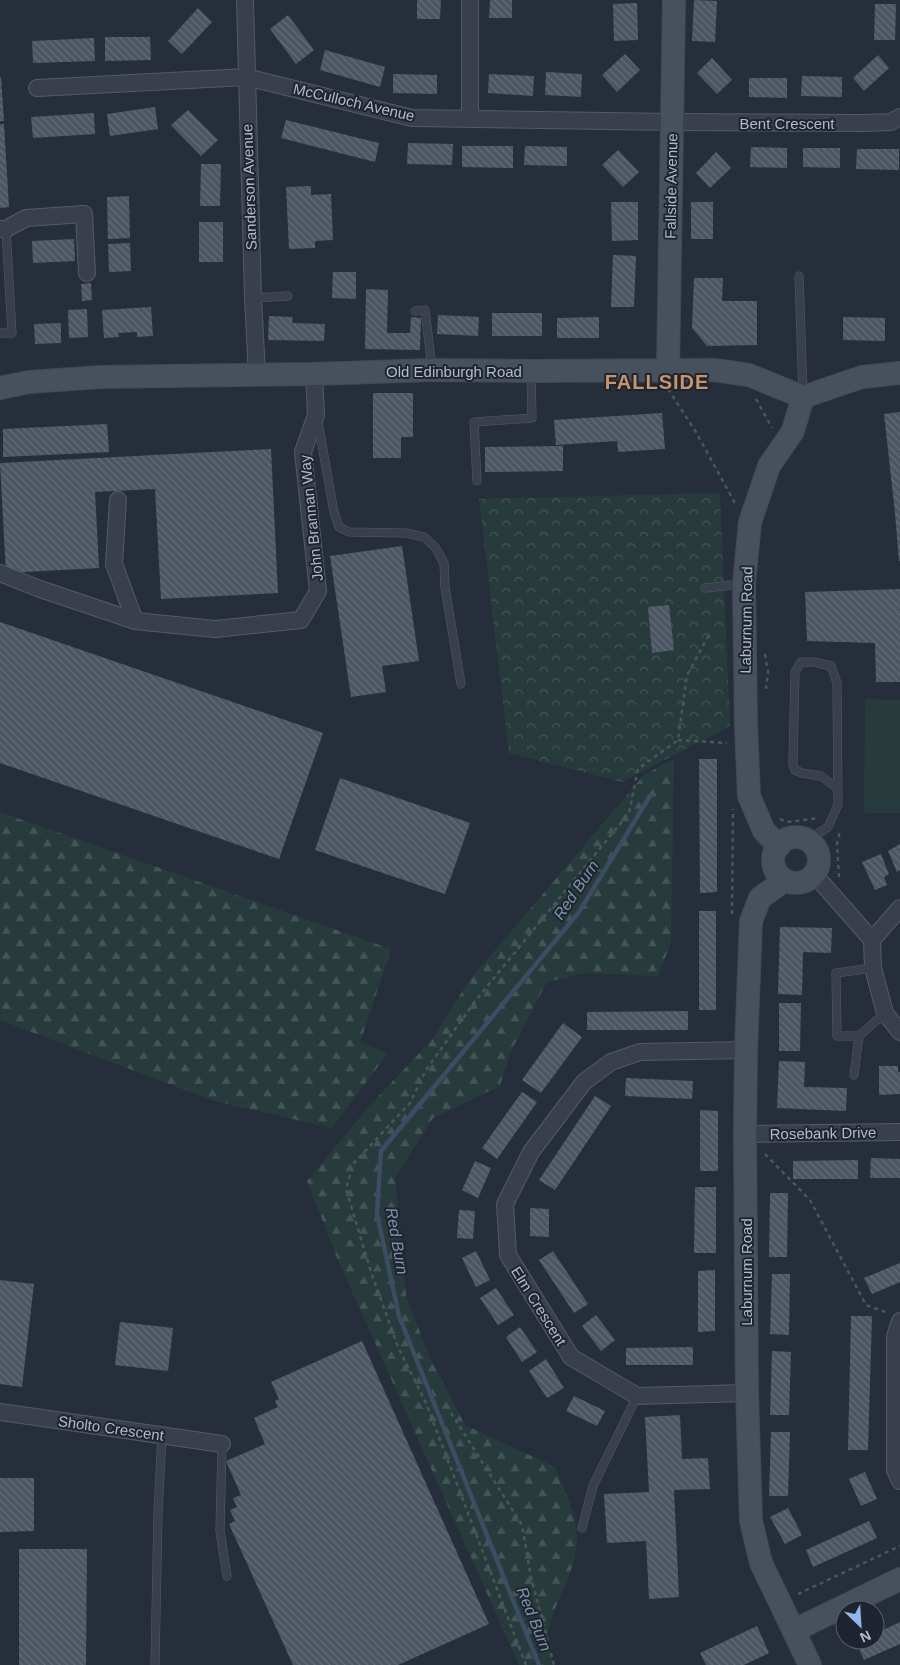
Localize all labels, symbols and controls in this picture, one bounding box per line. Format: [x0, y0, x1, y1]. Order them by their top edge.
street label: McCulloch Avenue [292, 80, 416, 124]
street label: Bent Crescent [739, 115, 835, 132]
street label: Sanderson Avenue [238, 123, 260, 251]
street label: Fallside Avenue [662, 133, 680, 239]
street label: Old Edinburgh Road [386, 363, 522, 380]
district label: FALLSIDE [605, 371, 709, 393]
street label: John Brannan Way [296, 453, 326, 582]
street label: Laburnum Road [737, 566, 755, 674]
water label: Red Burn [550, 857, 602, 923]
street label: Rosebank Drive [770, 1124, 876, 1142]
water label: Red Burn [383, 1206, 411, 1276]
street label: Laburnum Road [738, 1218, 755, 1326]
street label: Elm Crescent [508, 1263, 570, 1349]
street label: Sholto Crescent [57, 1412, 166, 1444]
water label: Red Burn [513, 1584, 555, 1654]
north arrow [835, 1600, 885, 1650]
text: N [858, 1627, 873, 1646]

